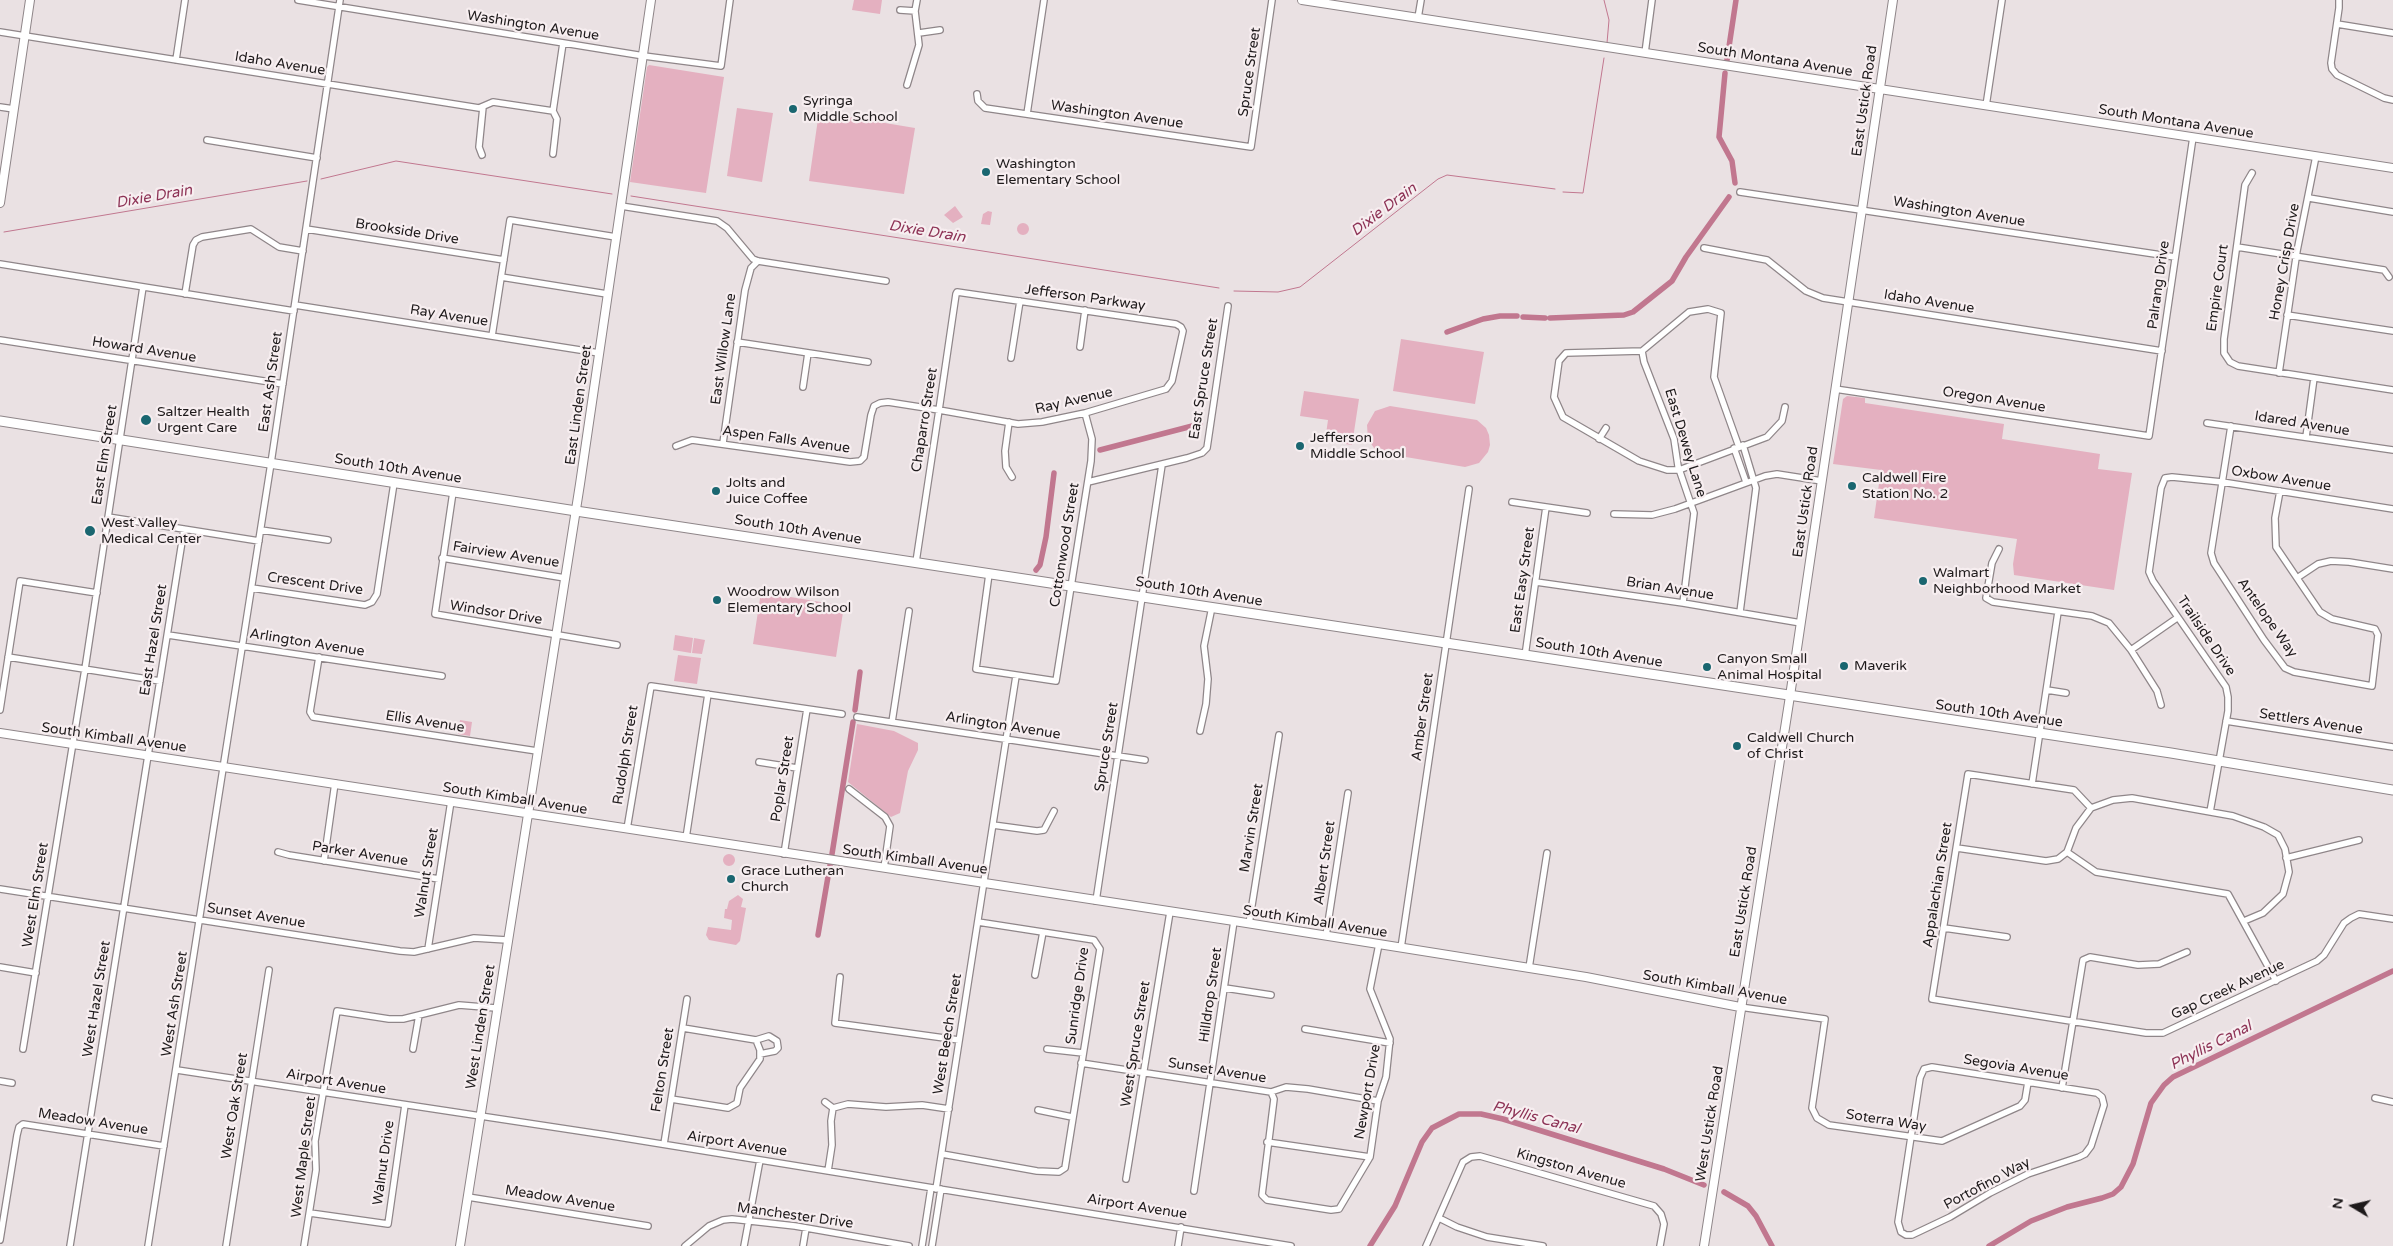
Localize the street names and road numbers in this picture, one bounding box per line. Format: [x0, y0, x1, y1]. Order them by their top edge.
street label: Washington Avenue [466, 7, 600, 45]
street label: Spruce Street [1235, 26, 1265, 118]
street label: South Montana Avenue [1696, 39, 1854, 81]
street label: East Ustick Road [1849, 44, 1881, 158]
street label: Idaho Avenue [234, 49, 326, 79]
street label: Washington Avenue [1050, 97, 1184, 133]
street label: South Montana Avenue [2097, 101, 2255, 143]
street label: Washington Avenue [1892, 193, 2026, 231]
street label: Honey Crisp Drive [2266, 202, 2304, 322]
street label: Brookside Drive [354, 216, 460, 248]
street label: Palrang Drive [2144, 240, 2174, 330]
street label: Empire Court [2204, 243, 2232, 333]
street label: Jefferson Parkway [1024, 281, 1146, 315]
street label: Idaho Avenue [1883, 287, 1975, 317]
street label: East Willow Lane [708, 292, 740, 406]
street label: Ray Avenue [409, 302, 489, 330]
street label: East Spruce Street [1186, 317, 1222, 441]
street label: East Ash Street [256, 330, 286, 434]
street label: Howard Avenue [91, 333, 197, 367]
street label: East Linden Street [562, 344, 596, 466]
street label: Chaparro Street [908, 367, 942, 473]
street label: Ray Avenue [1034, 384, 1114, 418]
street label: Oregon Avenue [1941, 384, 2047, 416]
street label: East Dewey Lane [1660, 387, 1710, 499]
street label: East Elm Street [89, 404, 121, 506]
street label: Idared Avenue [2253, 408, 2351, 440]
street label: Aspen Falls Avenue [721, 423, 851, 457]
street label: East Ustick Road [1790, 445, 1822, 559]
street label: South 10th Avenue [333, 451, 463, 487]
street label: Oxbow Avenue [2230, 463, 2332, 495]
street label: Cottonwood Street [1047, 481, 1083, 609]
street label: South 10th Avenue [733, 512, 863, 548]
street label: East Easy Street [1507, 526, 1539, 634]
street label: Fairview Avenue [451, 538, 561, 572]
street label: Crescent Drive [266, 569, 364, 599]
street label: South 10th Avenue [1134, 574, 1264, 610]
street label: Brian Avenue [1625, 574, 1715, 604]
street label: Antelope Way [2233, 575, 2301, 661]
street label: East Hazel Street [137, 583, 171, 697]
street label: Trailside Drive [2173, 593, 2239, 679]
street label: Windsor Drive [448, 597, 544, 629]
street label: Arlington Avenue [248, 626, 366, 660]
street label: South 10th Avenue [1534, 635, 1664, 671]
street label: Amber Street [1408, 672, 1438, 762]
street label: South 10th Avenue [1934, 697, 2064, 731]
street label: Spruce Street [1092, 701, 1122, 793]
street label: Rudolph Street [610, 704, 642, 806]
street label: Settlers Avenue [2258, 706, 2364, 738]
street label: Ellis Avenue [384, 707, 466, 737]
street label: Arlington Avenue [944, 709, 1062, 743]
street label: South Kimball Avenue [40, 720, 188, 756]
street label: Poplar Street [768, 735, 798, 823]
street label: South Kimball Avenue [441, 779, 589, 819]
street label: Marvin Street [1237, 782, 1267, 874]
street label: Albert Street [1311, 820, 1339, 906]
street label: Appalachian Street [1920, 821, 1956, 949]
street label: Walnut Street [412, 827, 442, 919]
street label: Parker Avenue [311, 838, 409, 870]
street label: West Elm Street [19, 841, 53, 949]
street label: South Kimball Avenue [841, 842, 989, 878]
street label: East Ustick Road [1727, 845, 1761, 959]
street label: Sunset Avenue [206, 900, 306, 932]
street label: South Kimball Avenue [1241, 902, 1389, 942]
street label: West Hazel Street [80, 940, 114, 1058]
street label: Sunridge Drive [1063, 946, 1093, 1046]
street label: Hilldrop Street [1196, 946, 1226, 1044]
street label: West Ash Street [158, 950, 192, 1058]
street label: Gap Creek Avenue [2169, 956, 2287, 1024]
street label: West Linden Street [463, 963, 499, 1091]
street label: South Kimball Avenue [1641, 967, 1789, 1009]
street label: West Beech Street [930, 972, 966, 1096]
street label: West Spruce Street [1118, 980, 1154, 1108]
street label: Felton Street [648, 1027, 678, 1113]
street label: Newport Drive [1351, 1043, 1385, 1141]
street label: Segovia Avenue [1962, 1051, 2070, 1085]
street label: West Oak Street [218, 1052, 252, 1160]
street label: Sunset Avenue [1167, 1055, 1267, 1087]
street label: West Ustick Road [1693, 1065, 1727, 1183]
street label: Airport Avenue [285, 1066, 387, 1098]
street label: West Maple Street [288, 1095, 320, 1219]
street label: Meadow Avenue [37, 1105, 149, 1139]
street label: Soterra Way [1845, 1106, 1927, 1136]
street label: Walnut Drive [370, 1120, 398, 1206]
street label: Airport Avenue [686, 1128, 788, 1160]
street label: Kingston Avenue [1514, 1145, 1628, 1193]
street label: Portofino Way [1941, 1154, 2033, 1214]
street label: Meadow Avenue [504, 1182, 616, 1216]
street label: Airport Avenue [1086, 1191, 1188, 1223]
street label: Manchester Drive [736, 1200, 854, 1232]

